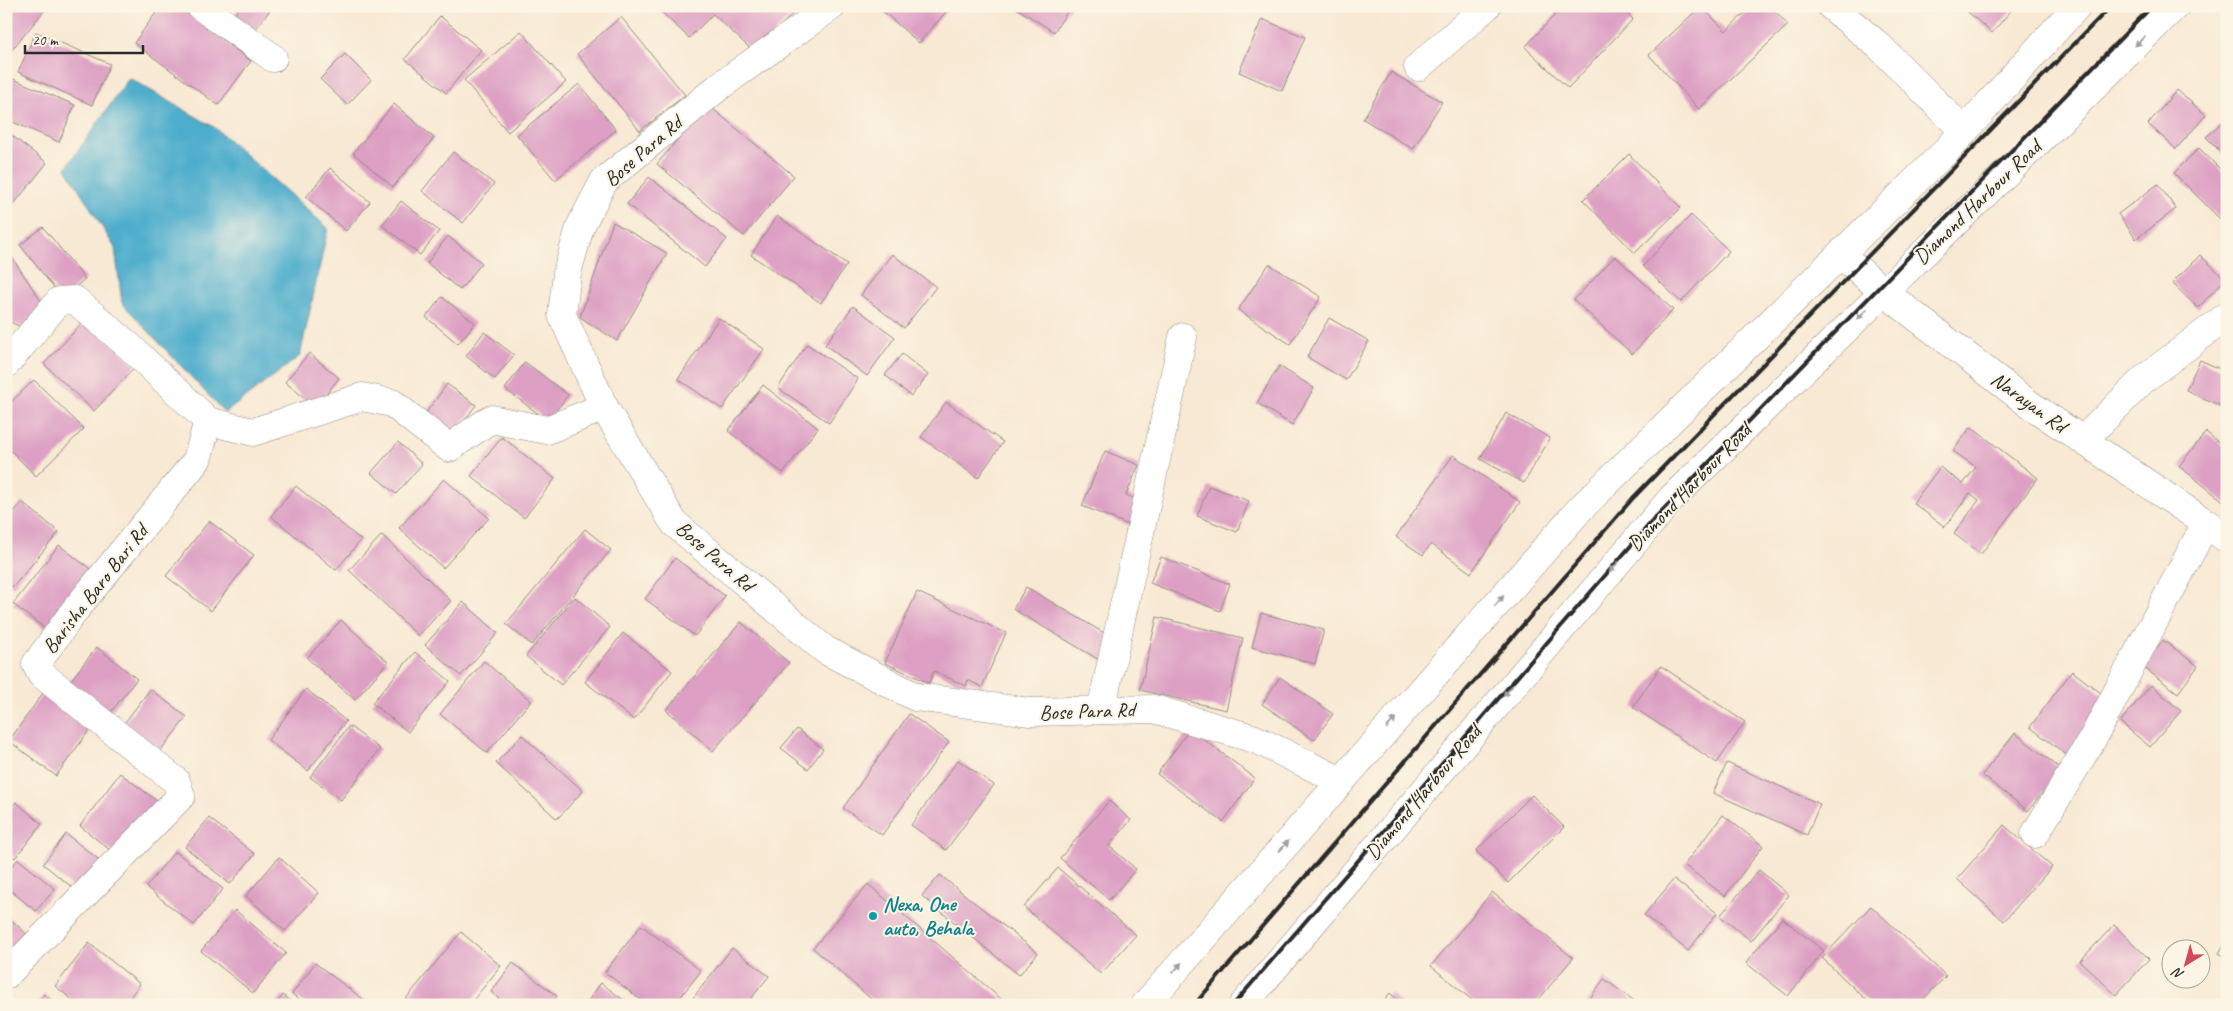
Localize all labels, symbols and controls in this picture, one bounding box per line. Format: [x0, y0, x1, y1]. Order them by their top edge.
scale bar [25, 22, 142, 54]
text: 20 m [32, 31, 59, 50]
one-way arrow [2134, 35, 2146, 47]
street label: Bose Para Rd [598, 108, 690, 192]
street label: Diamond Harbour Road [1908, 132, 2049, 270]
one-way arrow [1856, 308, 1868, 320]
street label: Narayan Rd [1986, 366, 2075, 440]
street label: Diamond Harbour Road [1621, 415, 1759, 556]
street label: Bose Para Rd [670, 515, 762, 599]
street label: Barisha Baro Bari Rd [36, 517, 155, 659]
one-way arrow [1608, 561, 1619, 574]
one-way arrow [1493, 595, 1504, 608]
one-way arrow [1503, 685, 1514, 698]
street label: Bose Para Rd [1039, 696, 1138, 726]
street label: Diamond Harbour Road [1359, 717, 1489, 864]
one-way arrow [1386, 717, 1397, 730]
one-way arrow [1279, 839, 1290, 852]
place label: Nexa, One auto, Behala [883, 891, 975, 941]
marker: Nexa, One auto, Behala [867, 910, 879, 922]
north arrow [2160, 938, 2210, 988]
one-way arrow [1172, 962, 1183, 975]
text: N [2168, 963, 2187, 983]

